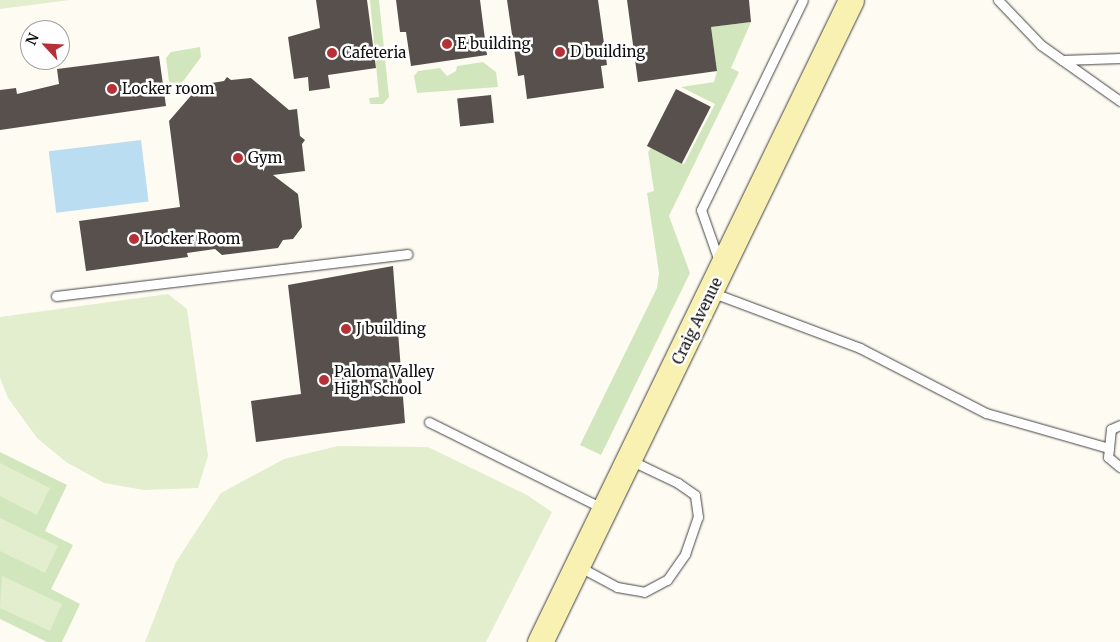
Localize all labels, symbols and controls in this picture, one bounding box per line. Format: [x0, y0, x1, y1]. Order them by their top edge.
north arrow [20, 20, 70, 70]
text: N [22, 30, 43, 48]
place label: E building [457, 35, 531, 53]
marker: E building [441, 38, 453, 50]
place label: D building [570, 43, 645, 61]
place label: Cafeteria [342, 44, 406, 62]
marker: D building [554, 46, 566, 58]
marker: Cafeteria [326, 47, 338, 59]
place label: Locker room [122, 80, 214, 98]
marker: Locker room [106, 83, 118, 95]
place label: Gym [248, 149, 282, 167]
marker: Gym [232, 152, 244, 164]
place label: Locker Room [144, 230, 240, 248]
marker: Locker Room [128, 233, 140, 245]
street label: Craig Avenue [668, 275, 726, 367]
place label: J building [356, 320, 426, 338]
marker: J building [340, 323, 352, 335]
place label: Paloma Valley High School [334, 362, 435, 397]
marker: Paloma Valley High School [318, 374, 330, 386]

